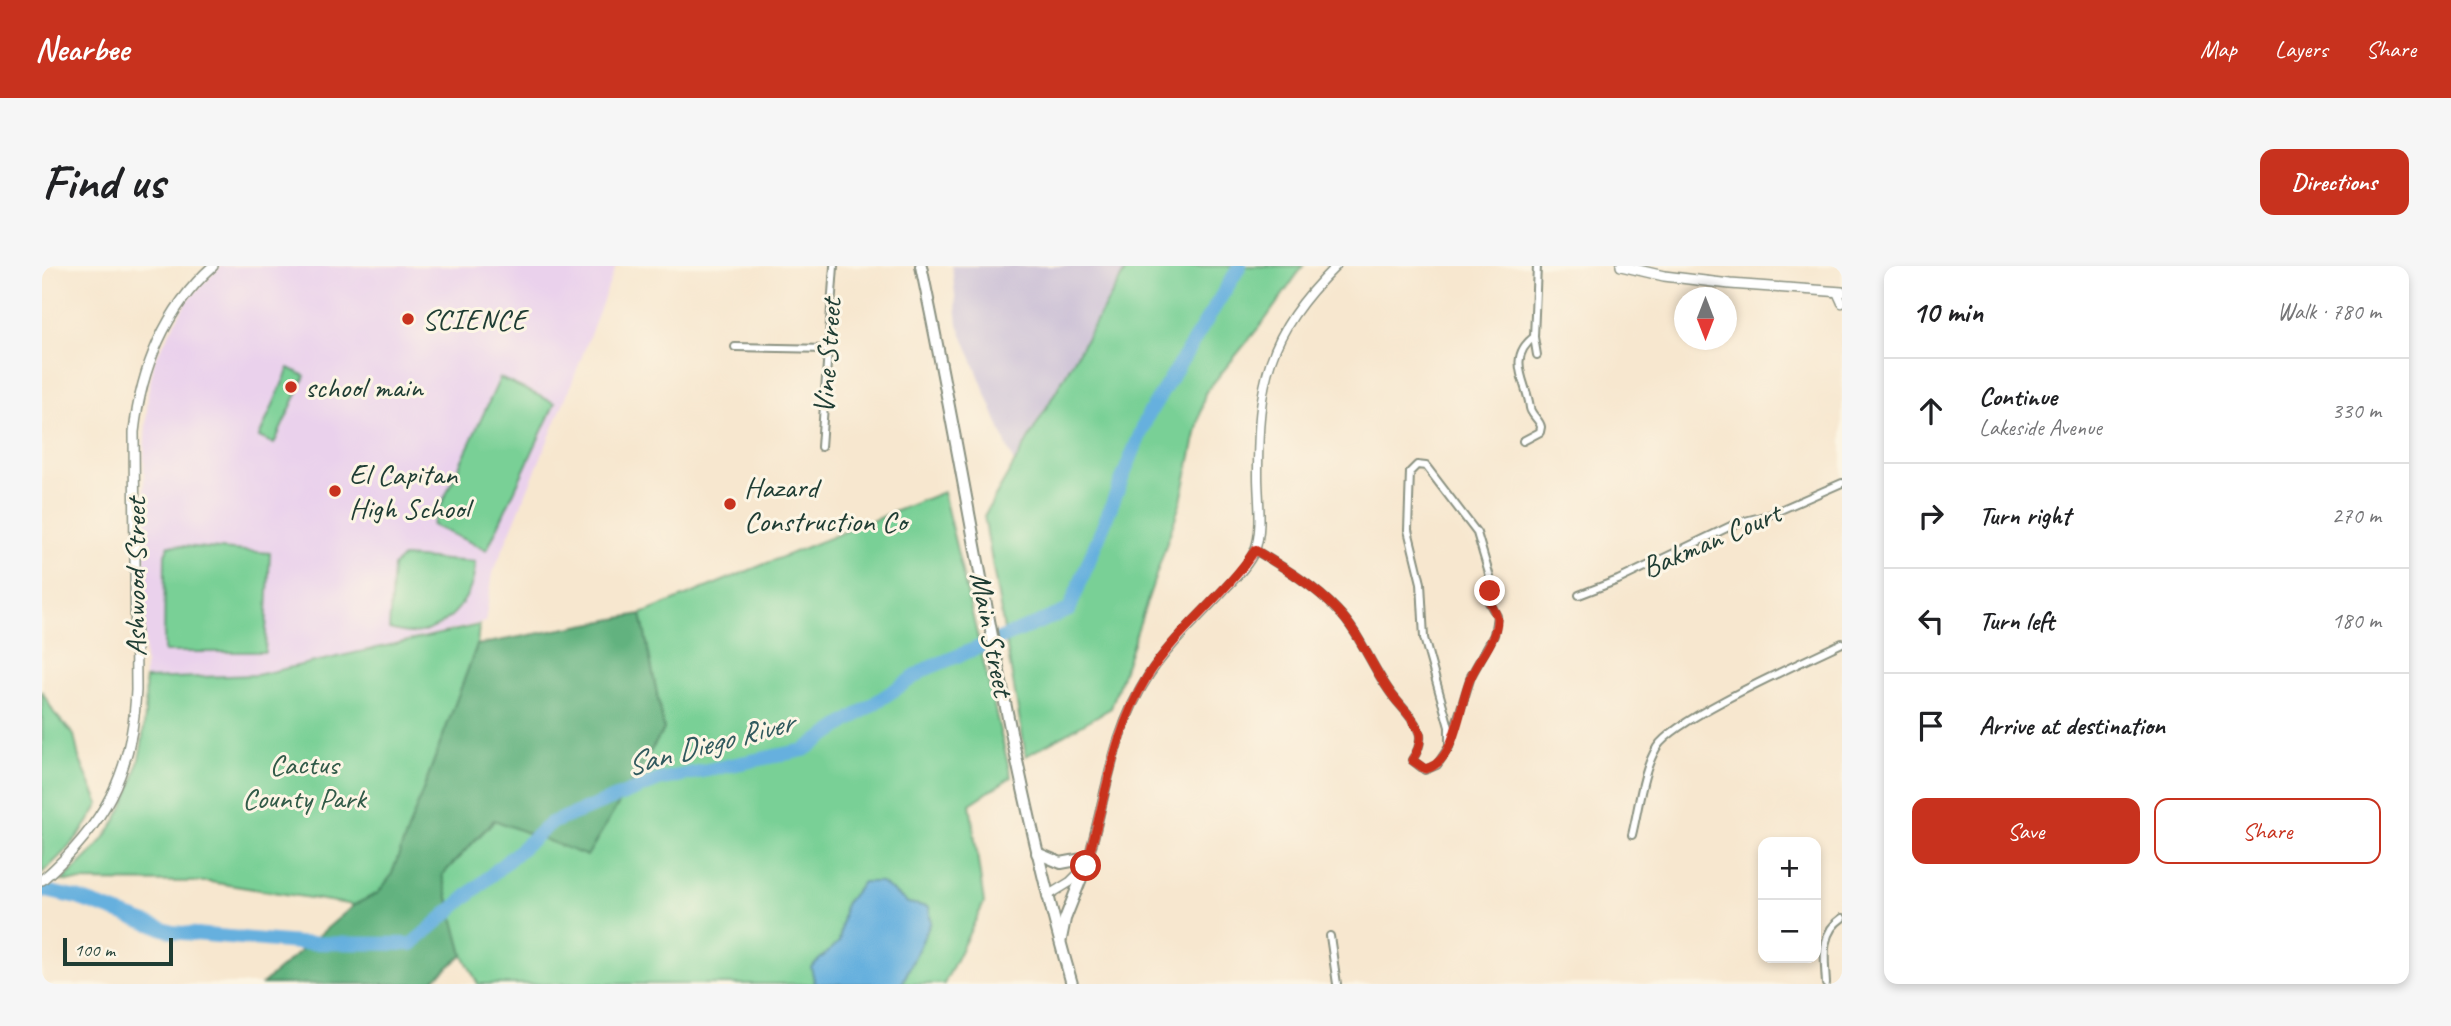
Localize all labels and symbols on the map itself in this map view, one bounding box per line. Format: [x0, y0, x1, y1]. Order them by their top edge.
north arrow [1674, 287, 1737, 350]
street label: Vine Street [804, 294, 850, 415]
place label: SCIENCE [422, 300, 529, 338]
marker: SCIENCE [400, 311, 416, 327]
place label: school main [305, 368, 424, 406]
marker: school main [283, 379, 299, 395]
place label: El Capitan High School [349, 455, 474, 527]
place label: Hazard Construction Co [744, 468, 910, 540]
marker: El Capitan High School [327, 483, 343, 499]
street label: Bakman Court [1636, 493, 1789, 586]
street label: Ashwood Street [116, 494, 154, 657]
marker: Hazard Construction Co [722, 496, 738, 512]
street label: Main Street [961, 569, 1023, 702]
route end [1474, 575, 1505, 606]
water label: San Diego River [621, 700, 802, 785]
park label: Cactus County Park [242, 745, 368, 817]
route start [1070, 850, 1101, 881]
scale bar [63, 935, 173, 967]

